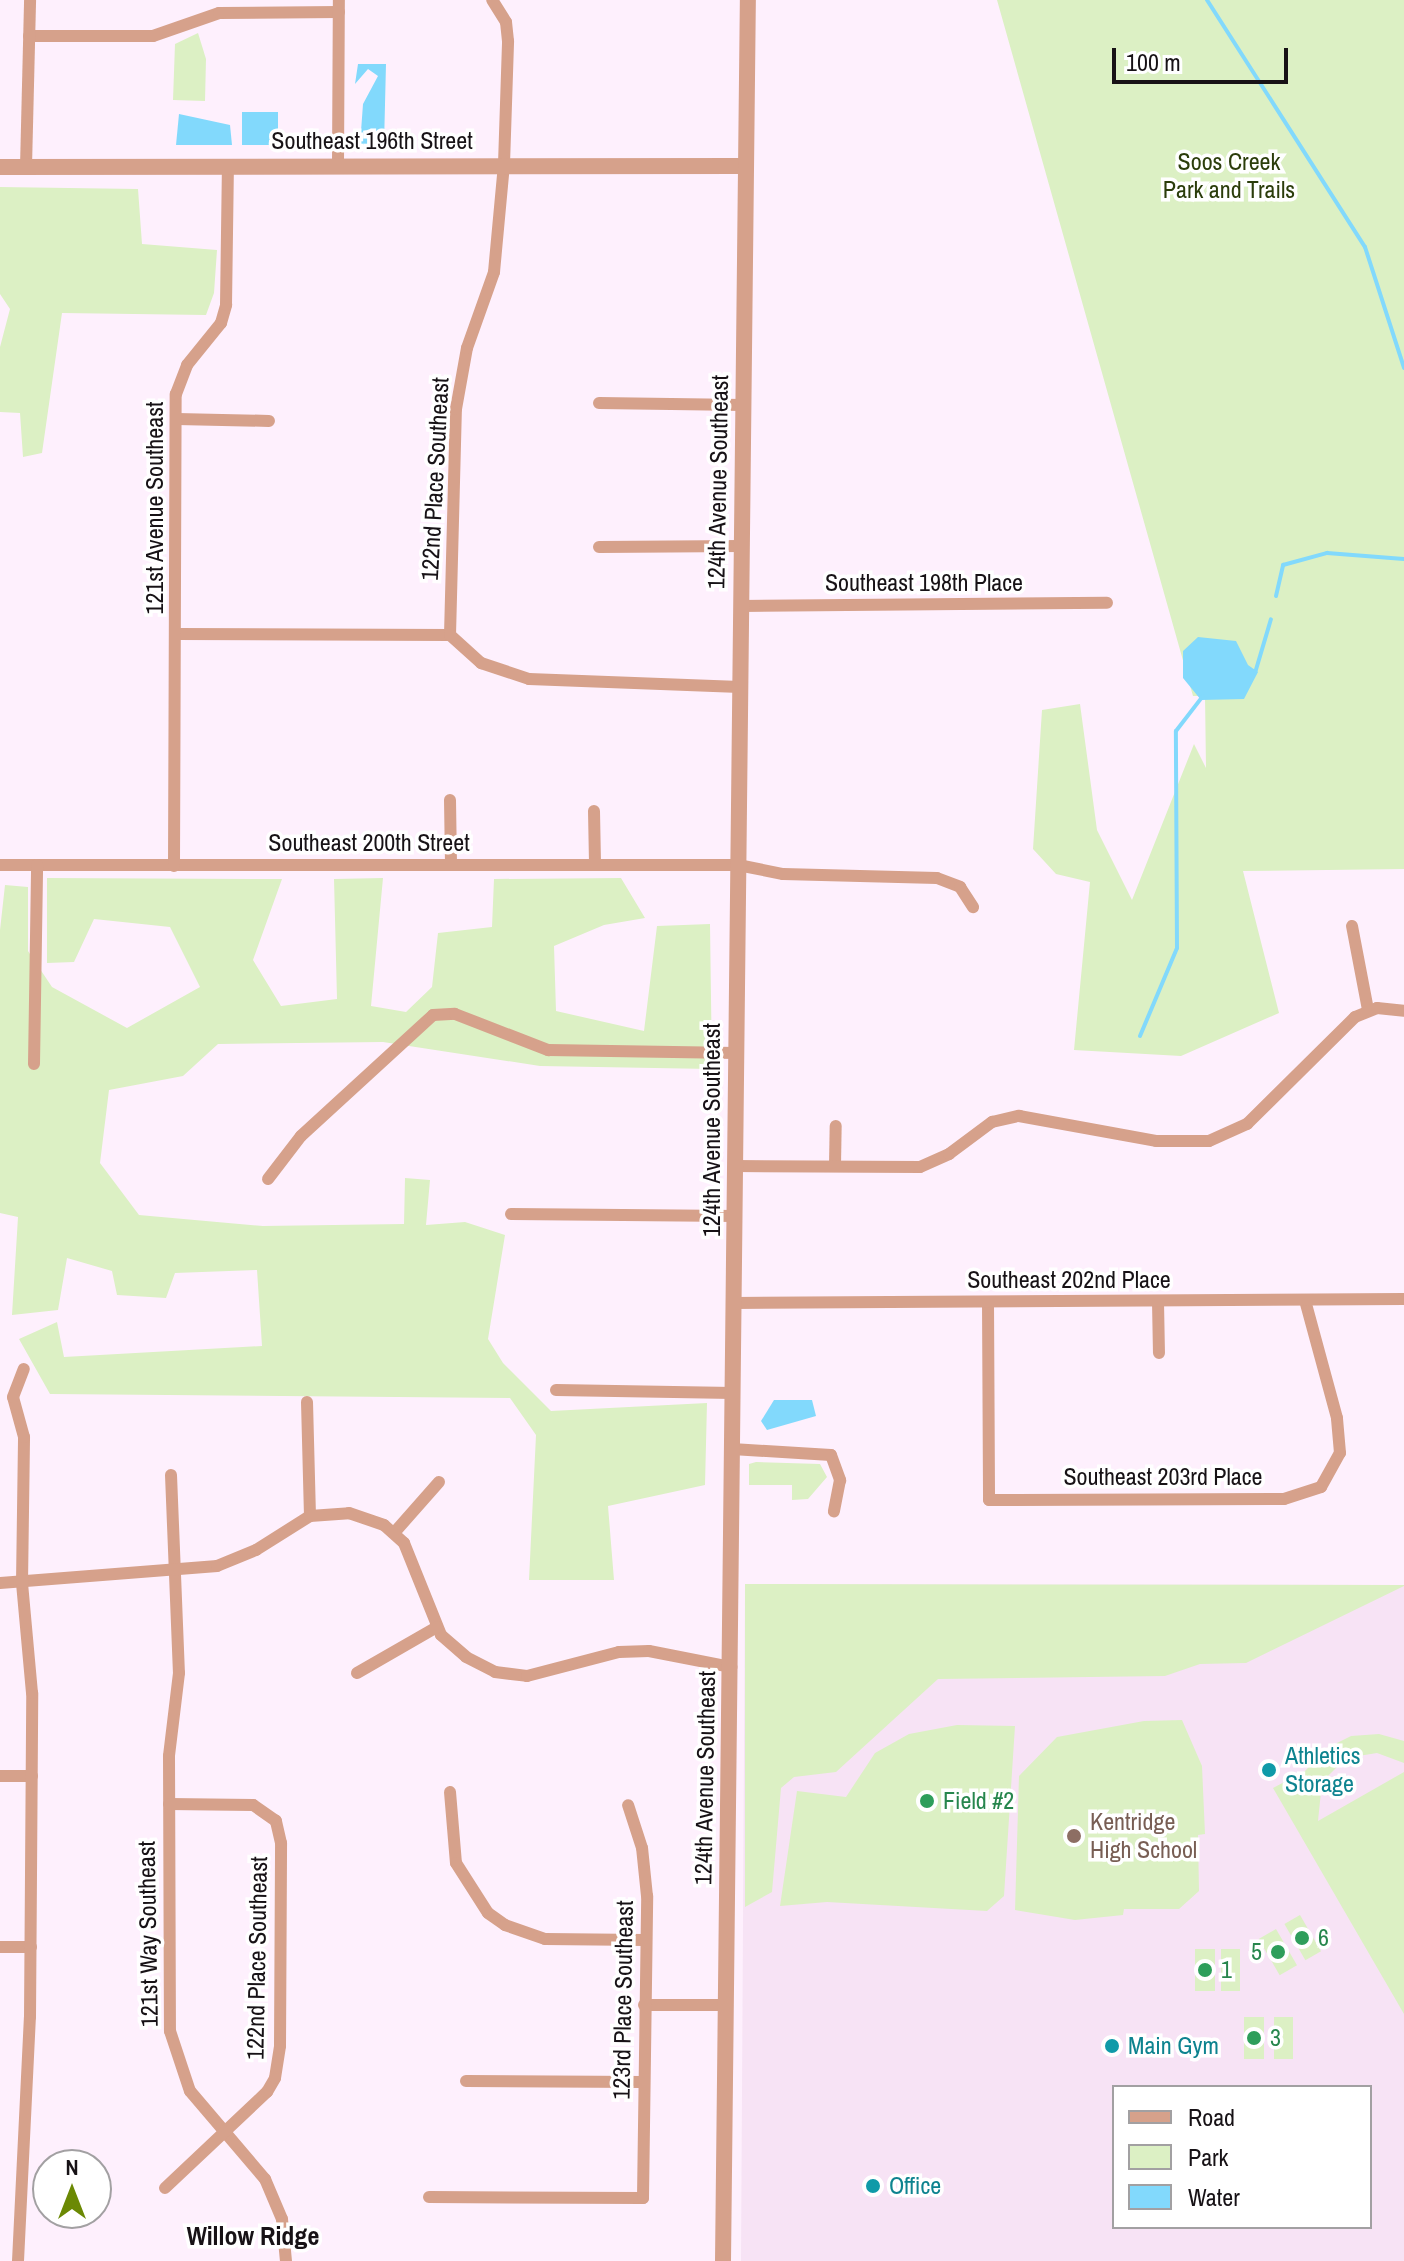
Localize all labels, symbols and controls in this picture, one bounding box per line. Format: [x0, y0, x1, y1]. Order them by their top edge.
scale bar [1116, 32, 1292, 82]
text: 100 m [1126, 46, 1181, 78]
street label: Southeast 196th Street [271, 127, 473, 155]
park label: Soos Creek Park and Trails [1163, 148, 1295, 204]
street label: 124th Avenue Southeast [702, 374, 734, 590]
street label: 122nd Place Southeast [415, 377, 455, 581]
street label: 121st Avenue Southeast [141, 401, 169, 615]
street label: Southeast 198th Place [825, 569, 1023, 597]
street label: Southeast 200th Street [268, 829, 470, 857]
street label: 124th Avenue Southeast [698, 1022, 726, 1238]
street label: Southeast 202nd Place [967, 1266, 1171, 1294]
street label: Southeast 203rd Place [1063, 1463, 1263, 1491]
street label: 124th Avenue Southeast [689, 1670, 721, 1886]
place label: Athletics Storage [1285, 1742, 1360, 1798]
marker: Athletics Storage [1260, 1761, 1278, 1779]
place label: Field #2 [943, 1787, 1014, 1815]
marker: Field #2 [918, 1792, 936, 1810]
place label: Kentridge High School [1090, 1808, 1197, 1864]
marker: Kentridge High School [1065, 1827, 1083, 1845]
street label: 121st Way Southeast [132, 1841, 164, 2027]
street label: 122nd Place Southeast [241, 1856, 273, 2060]
street label: 123rd Place Southeast [607, 1900, 639, 2100]
place label: 6 [1318, 1924, 1329, 1952]
marker: 6 [1293, 1929, 1311, 1947]
place label: 5 [1251, 1938, 1262, 1966]
marker: 5 [1269, 1943, 1287, 1961]
place label: 1 [1221, 1956, 1232, 1984]
marker: 1 [1196, 1961, 1214, 1979]
place label: 3 [1270, 2024, 1281, 2052]
marker: 3 [1245, 2029, 1263, 2047]
place label: Main Gym [1128, 2032, 1219, 2060]
marker: Main Gym [1103, 2037, 1121, 2055]
legend [1112, 2085, 1372, 2229]
text: Road [1188, 2101, 1235, 2133]
text: Park [1188, 2141, 1228, 2173]
north arrow [32, 2149, 112, 2229]
text: N [65, 2152, 79, 2182]
place label: Office [889, 2172, 941, 2200]
marker: Office [864, 2177, 882, 2195]
text: Water [1188, 2181, 1240, 2213]
district label: Willow Ridge [187, 2220, 319, 2252]

